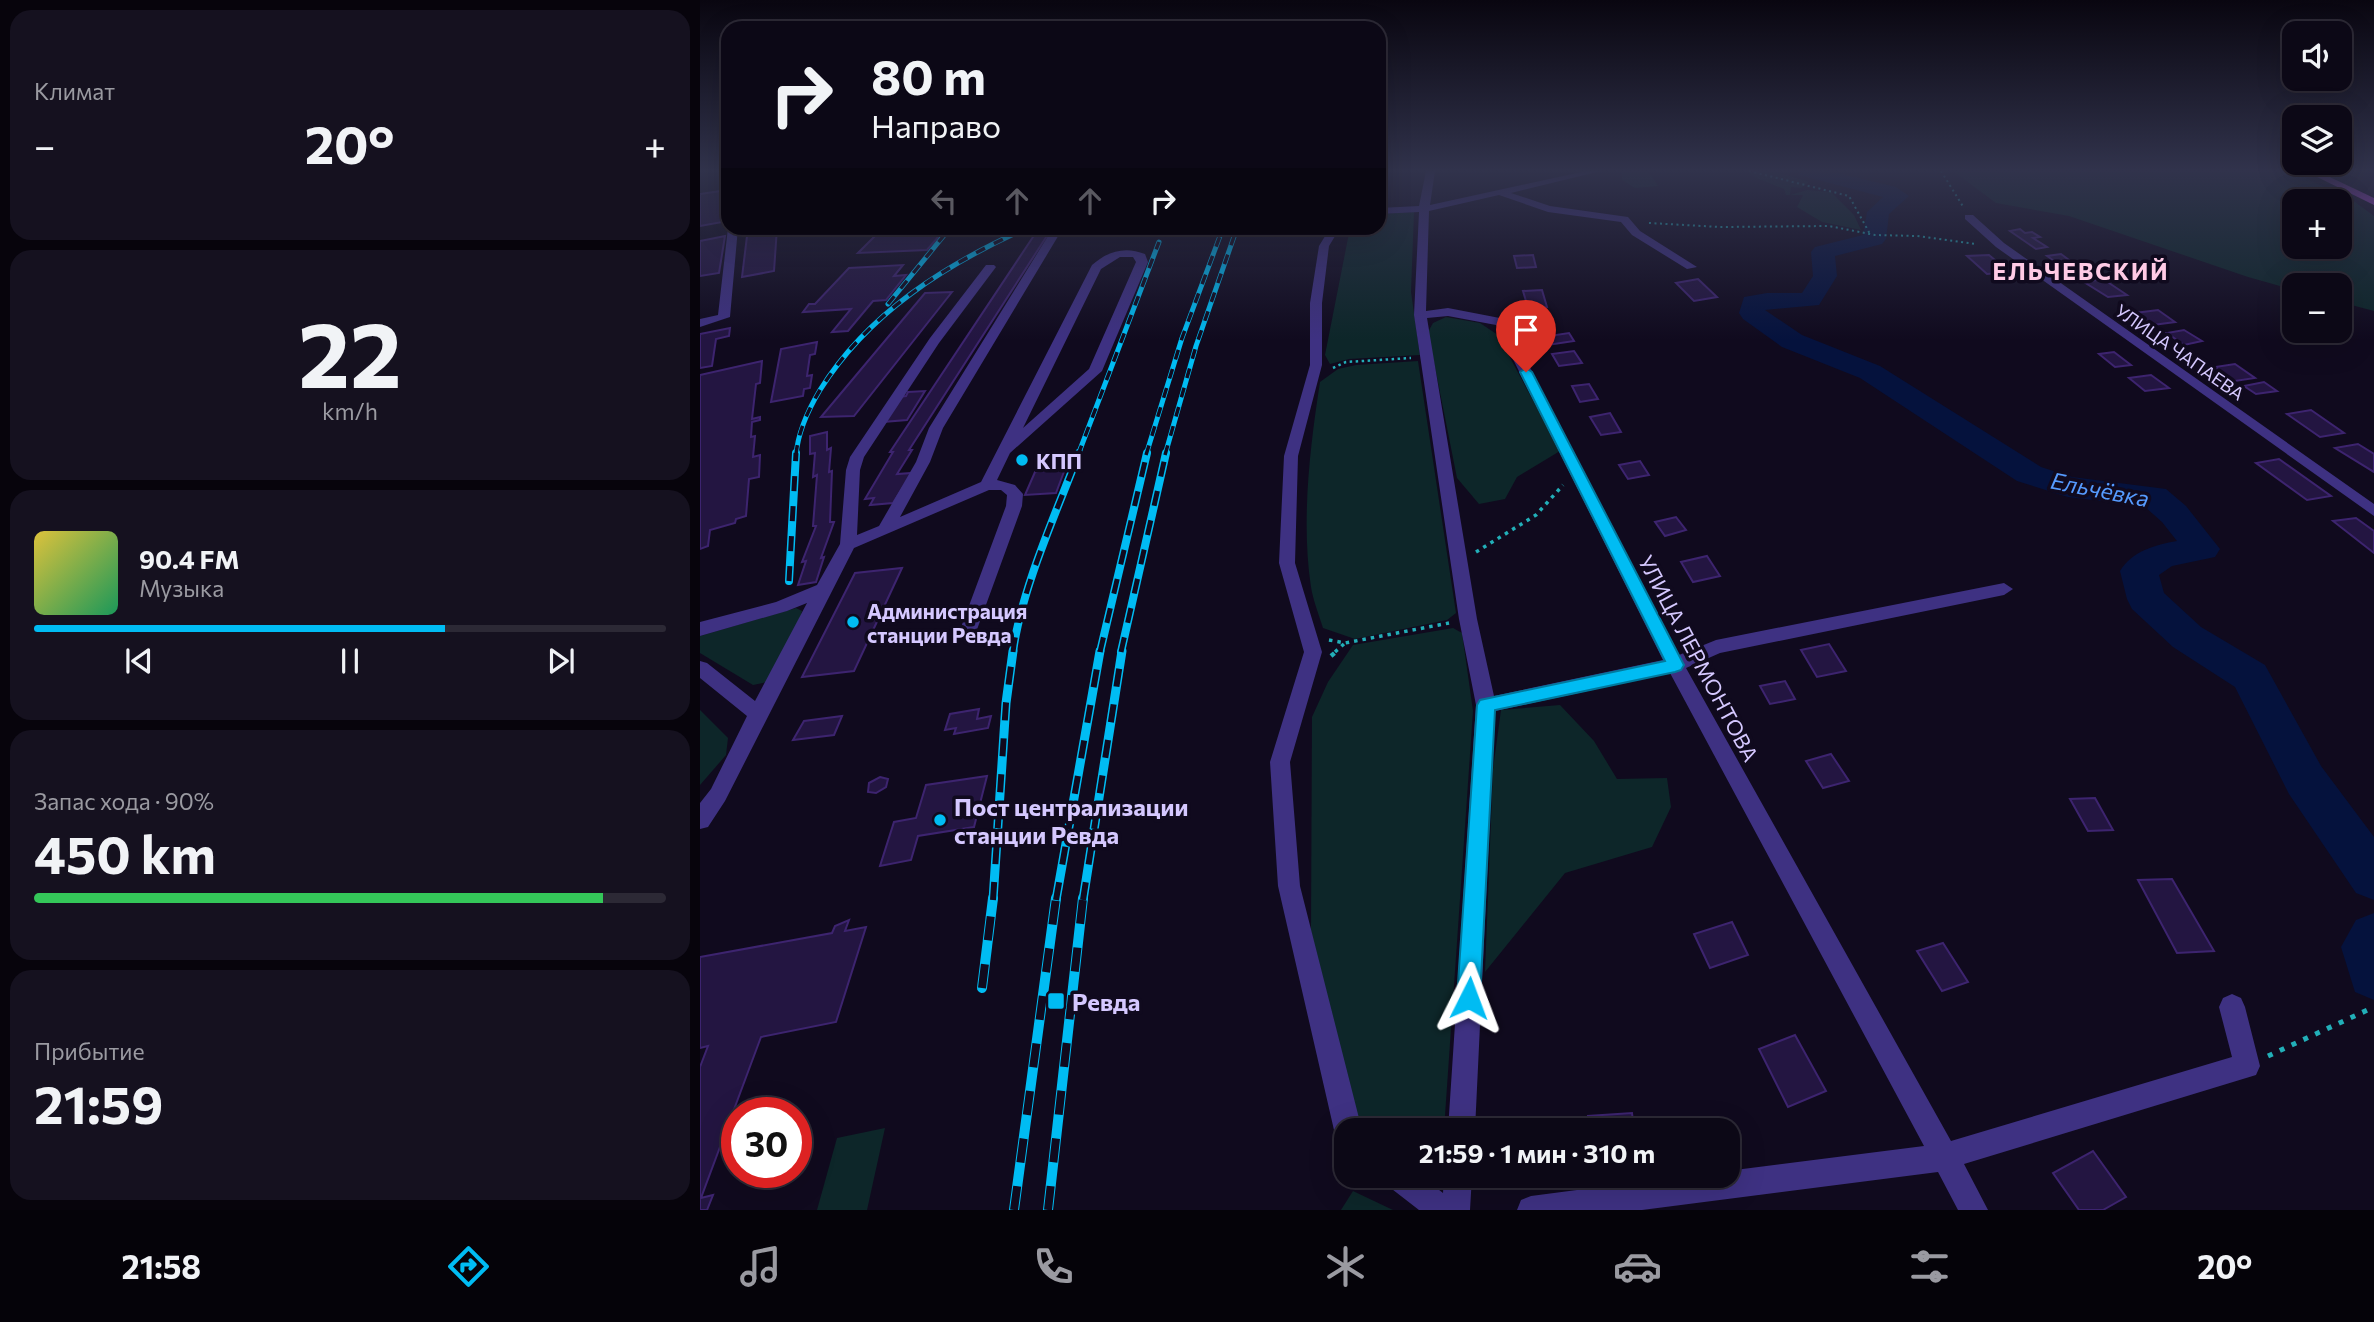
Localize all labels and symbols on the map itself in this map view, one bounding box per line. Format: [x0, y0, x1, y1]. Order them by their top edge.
district label: ЕЛЬЧЕВСКИЙ [1992, 257, 2170, 285]
street label: УЛИЦА ЧАПАЕВА [2111, 299, 2249, 405]
pin [1496, 300, 1556, 372]
place label: КПП [1036, 448, 1082, 473]
marker: КПП [1014, 452, 1030, 468]
water label: Ельчёвка [2049, 466, 2151, 512]
street label: УЛИЦА ЛЕРМОНТОВА [1634, 551, 1764, 765]
place label: Администрация станции Ревда [867, 598, 1027, 647]
marker: Администрация станции Ревда [845, 614, 861, 630]
place label: Пост централизации станции Ревда [954, 792, 1188, 849]
marker: Пост централизации станции Ревда [932, 812, 948, 828]
position arrow [1432, 961, 1506, 1035]
place label: Ревда [1072, 987, 1140, 1016]
marker: Ревда [1046, 991, 1066, 1011]
speed limit sign: 30 [721, 1097, 812, 1188]

